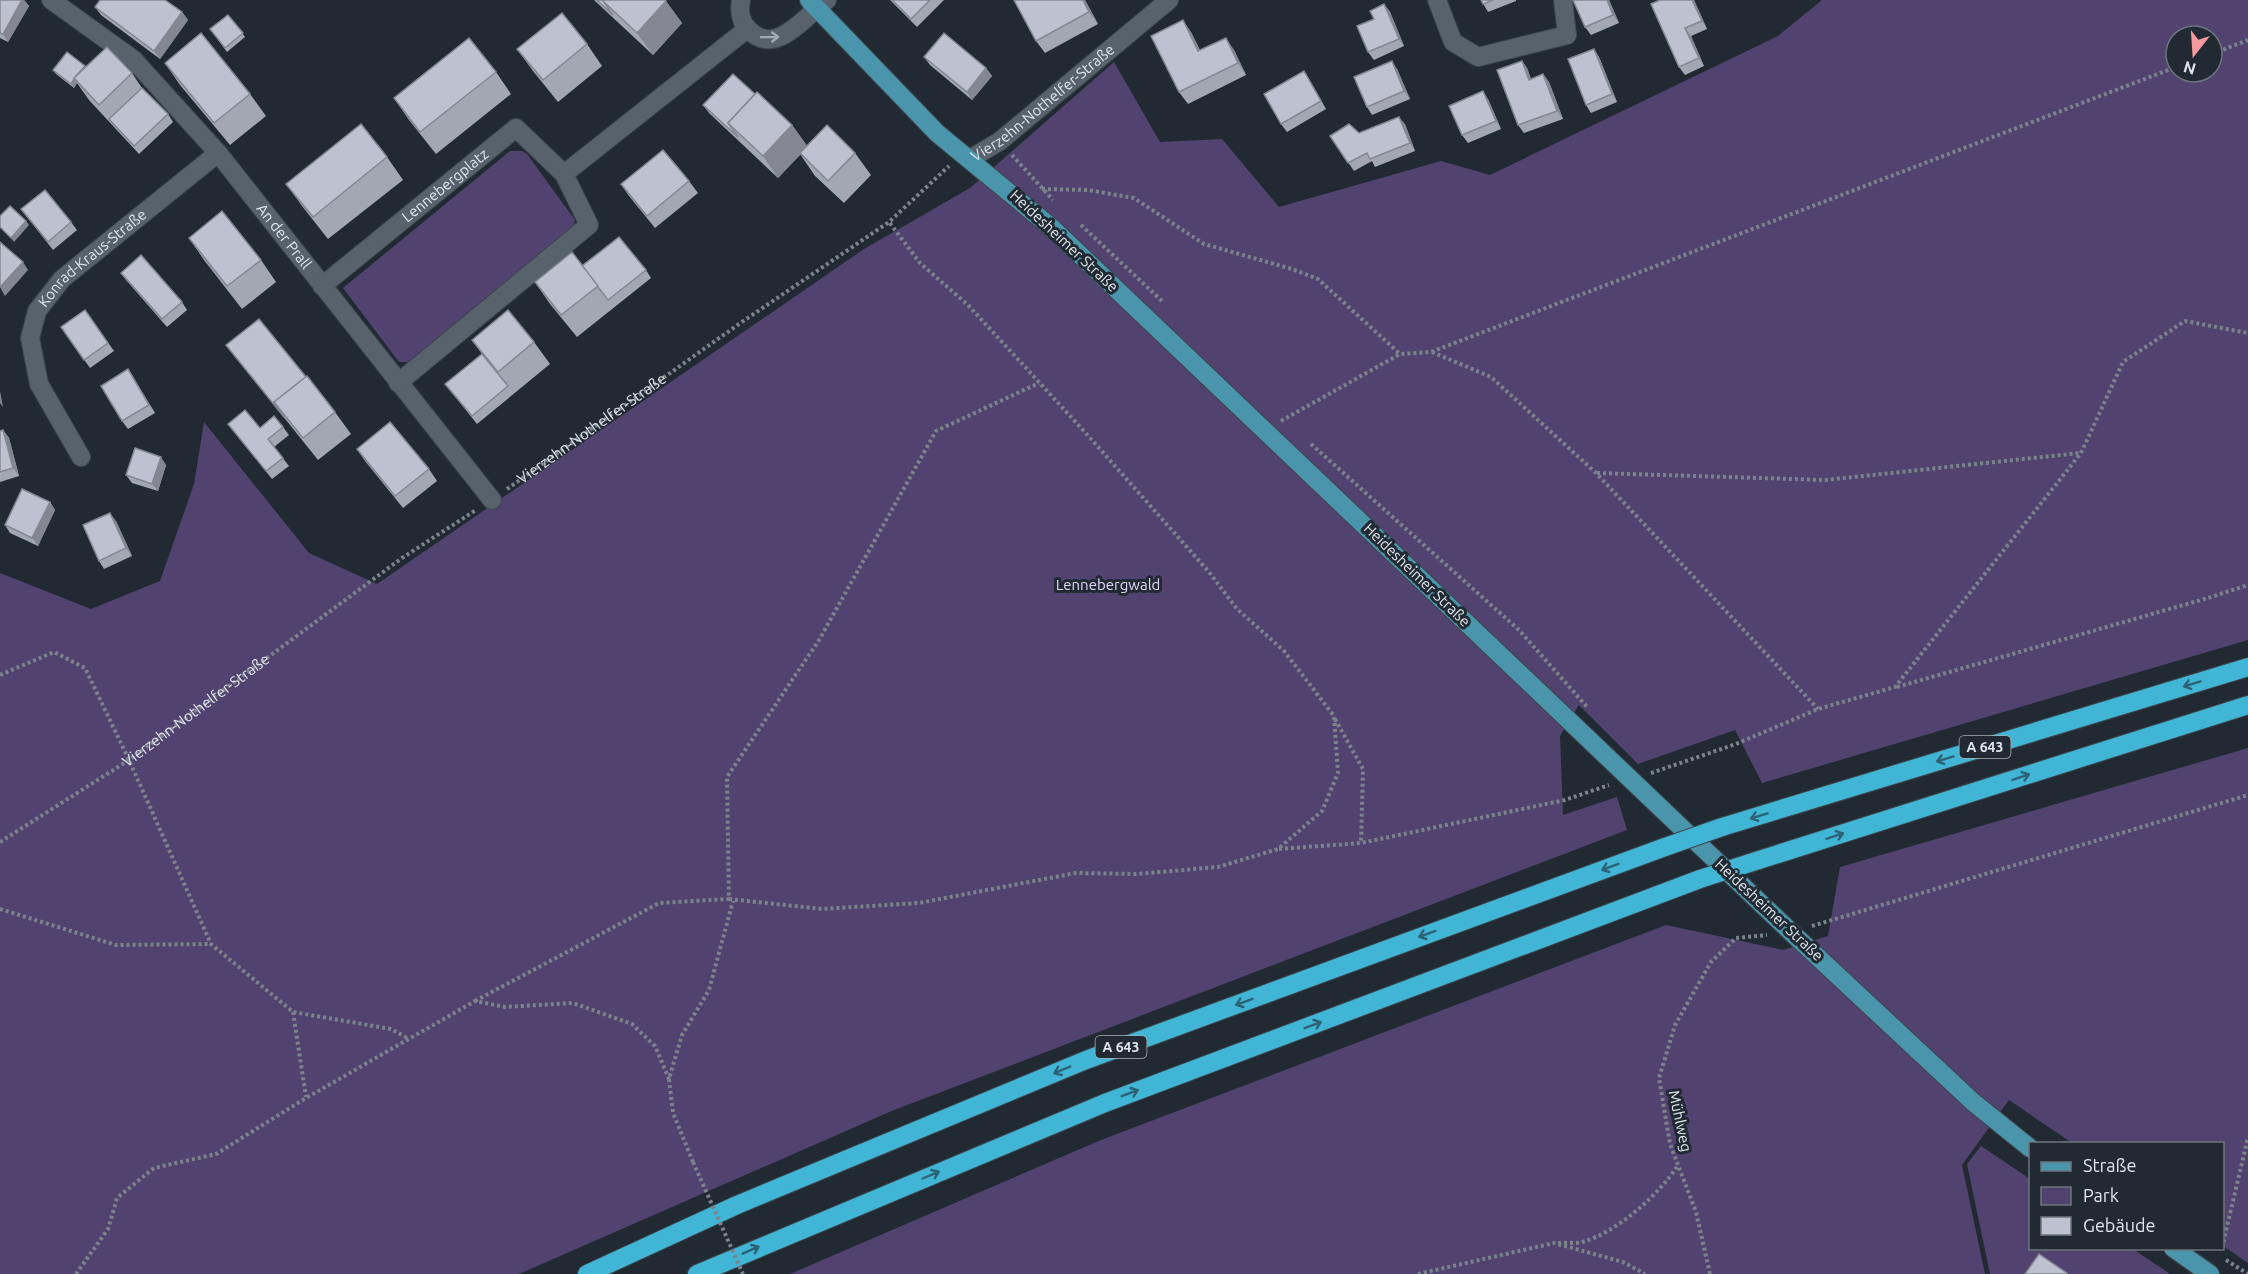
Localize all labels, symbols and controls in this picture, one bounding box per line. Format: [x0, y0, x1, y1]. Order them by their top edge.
north arrow [2164, 24, 2224, 84]
one-way arrow [760, 32, 779, 43]
street label: Vierzehn-Nothelfer-Straße [968, 40, 1117, 164]
text: N [2181, 58, 2198, 79]
street label: Lennebergplatz [399, 145, 492, 225]
street label: Heidesheimer Straße [1007, 186, 1122, 295]
street label: An der Prall [253, 200, 315, 272]
street label: Konrad-Kraus-Straße [34, 205, 150, 310]
street label: Vierzehn-Nothelfer-Straße [514, 370, 669, 487]
street label: Heidesheimer Straße [1361, 519, 1474, 630]
park label: Lennebergwald [1056, 576, 1160, 593]
street label: Vierzehn-Nothelfer-Straße [119, 650, 272, 770]
one-way arrow [2183, 679, 2202, 690]
road number: A 643 [1960, 736, 2010, 758]
one-way arrow [1936, 754, 1955, 765]
one-way arrow [2011, 771, 2030, 782]
one-way arrow [1750, 811, 1769, 822]
one-way arrow [1825, 829, 1844, 840]
street label: Heidesheimer Straße [1712, 855, 1827, 964]
one-way arrow [1602, 862, 1620, 873]
one-way arrow [1419, 930, 1437, 941]
one-way arrow [1236, 997, 1254, 1008]
one-way arrow [1303, 1018, 1322, 1029]
road number: A 643 [1096, 1036, 1146, 1058]
one-way arrow [1053, 1065, 1071, 1076]
one-way arrow [1120, 1087, 1139, 1098]
street label: Mühlweg [1666, 1089, 1695, 1153]
legend [2029, 1142, 2224, 1250]
text: Straße [2083, 1155, 2136, 1175]
one-way arrow [921, 1169, 939, 1180]
text: Park [2083, 1185, 2119, 1205]
text: Gebäude [2083, 1215, 2155, 1235]
one-way arrow [741, 1244, 759, 1255]

